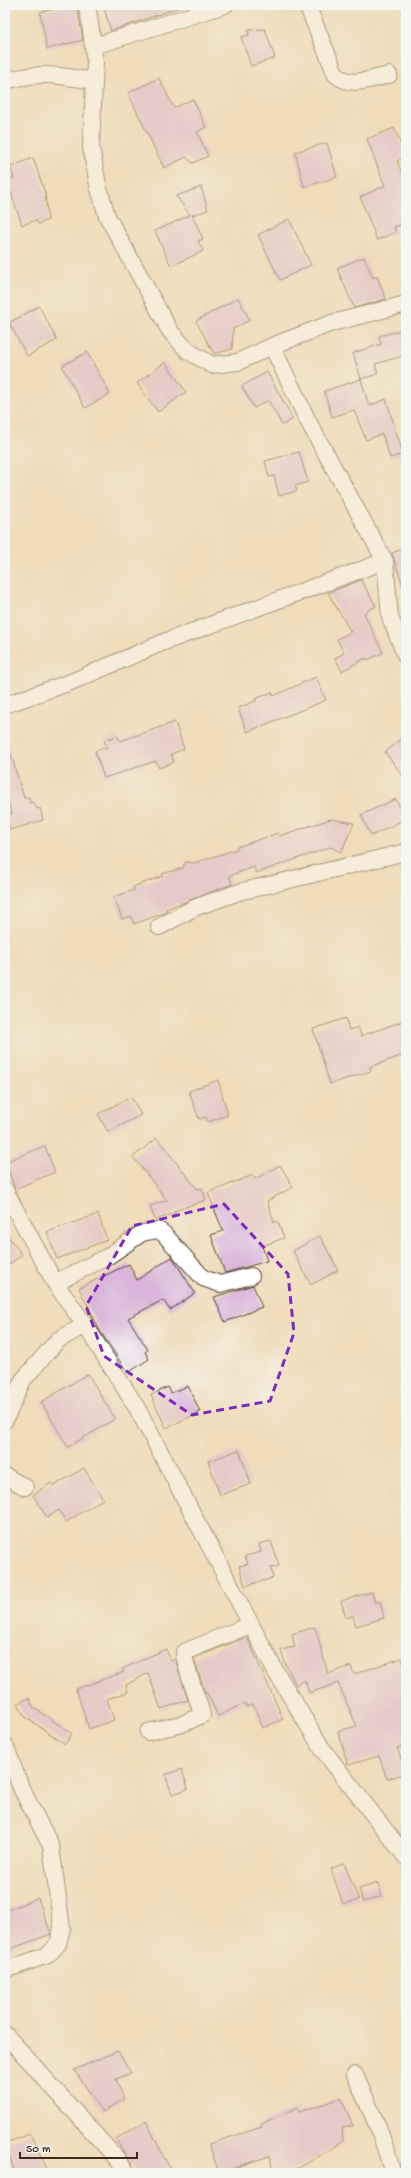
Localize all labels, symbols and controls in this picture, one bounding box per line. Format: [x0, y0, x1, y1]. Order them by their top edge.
scale bar [20, 2134, 137, 2160]
text: 50 m [26, 2143, 51, 2157]

